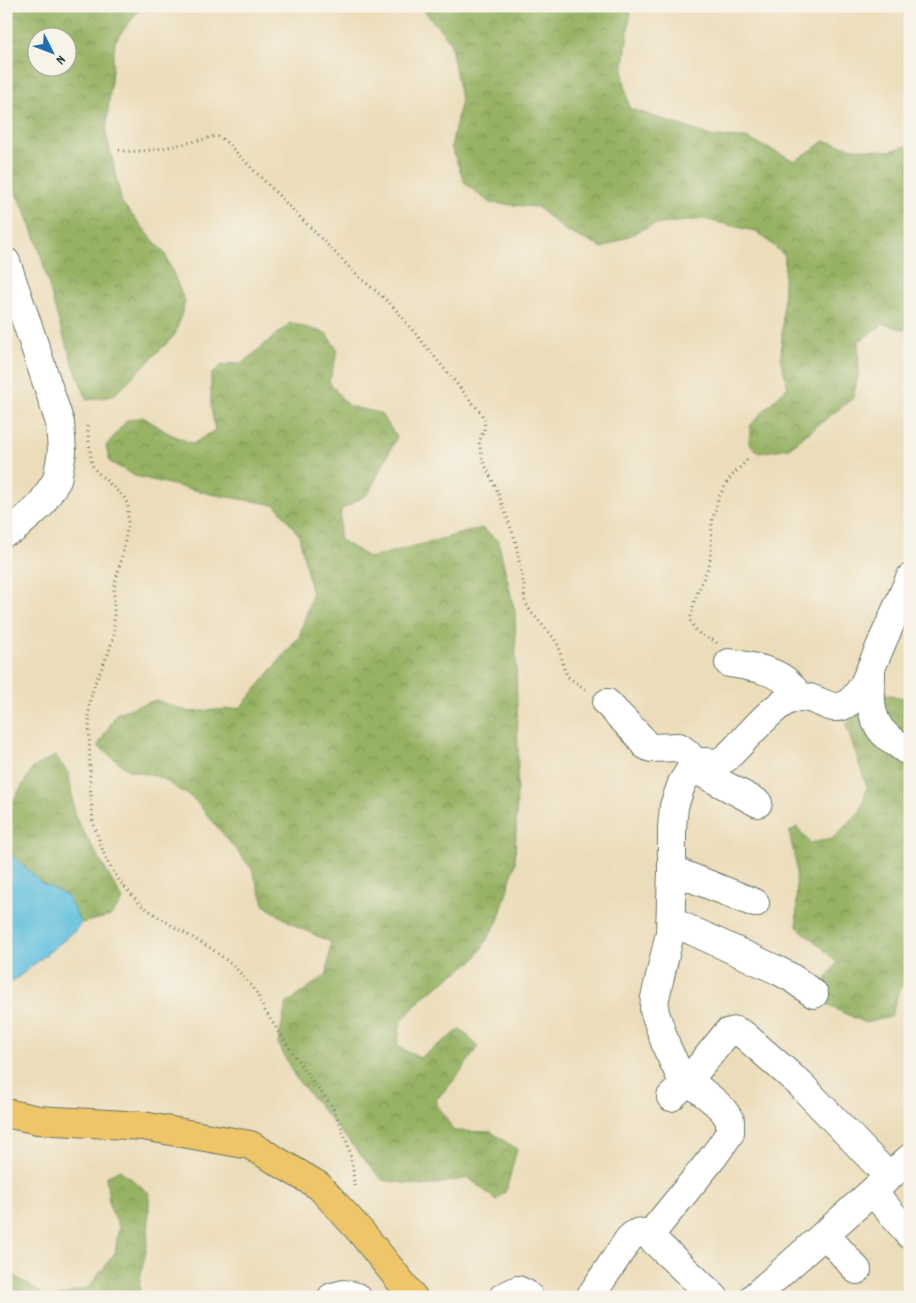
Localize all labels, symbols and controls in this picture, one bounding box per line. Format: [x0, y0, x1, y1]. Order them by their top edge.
north arrow [28, 28, 78, 78]
text: N [50, 50, 70, 69]

